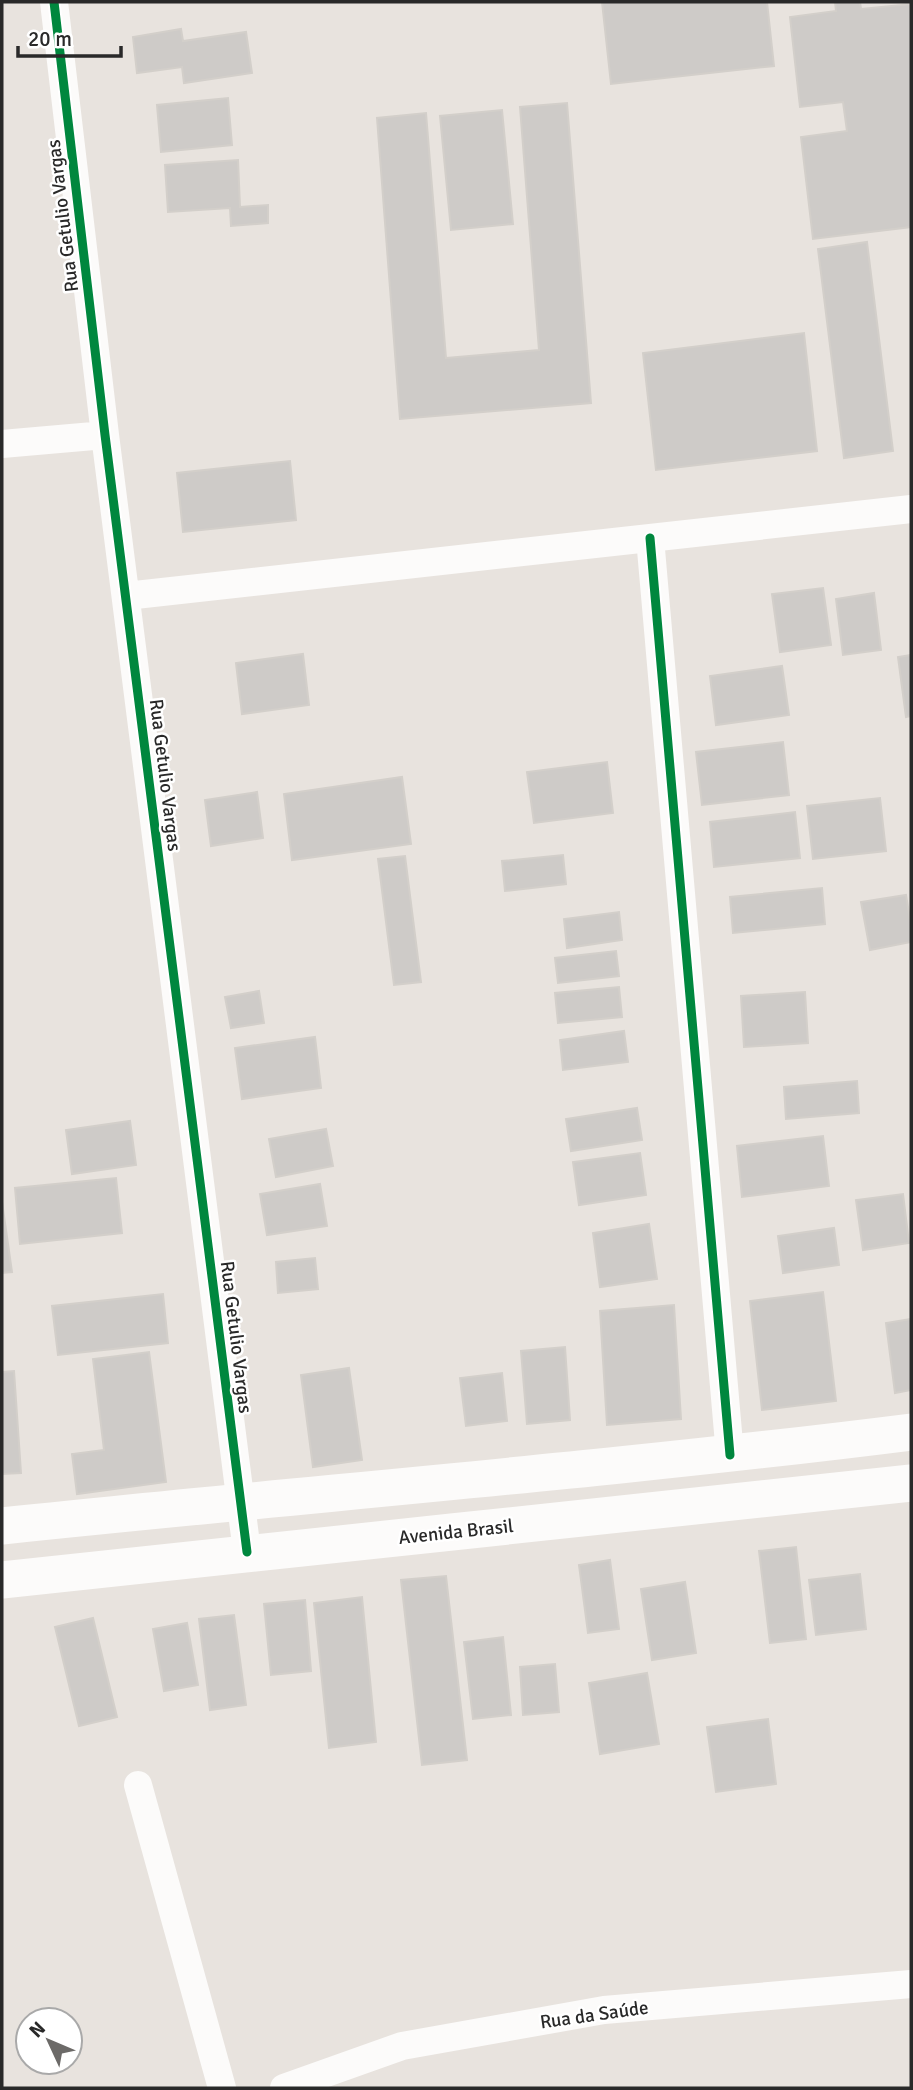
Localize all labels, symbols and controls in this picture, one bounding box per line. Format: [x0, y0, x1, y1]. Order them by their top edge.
scale bar [18, 14, 121, 58]
text: 20 m [28, 26, 72, 52]
street label: Rua Getulio Vargas [42, 138, 84, 293]
street label: Rua Getulio Vargas [144, 698, 186, 853]
street label: Rua Getulio Vargas [215, 1260, 257, 1415]
street label: Avenida Brasil [397, 1514, 515, 1550]
street label: Rua da Saúde [538, 1996, 650, 2034]
north arrow [14, 2006, 84, 2076]
text: N [24, 2017, 51, 2043]

